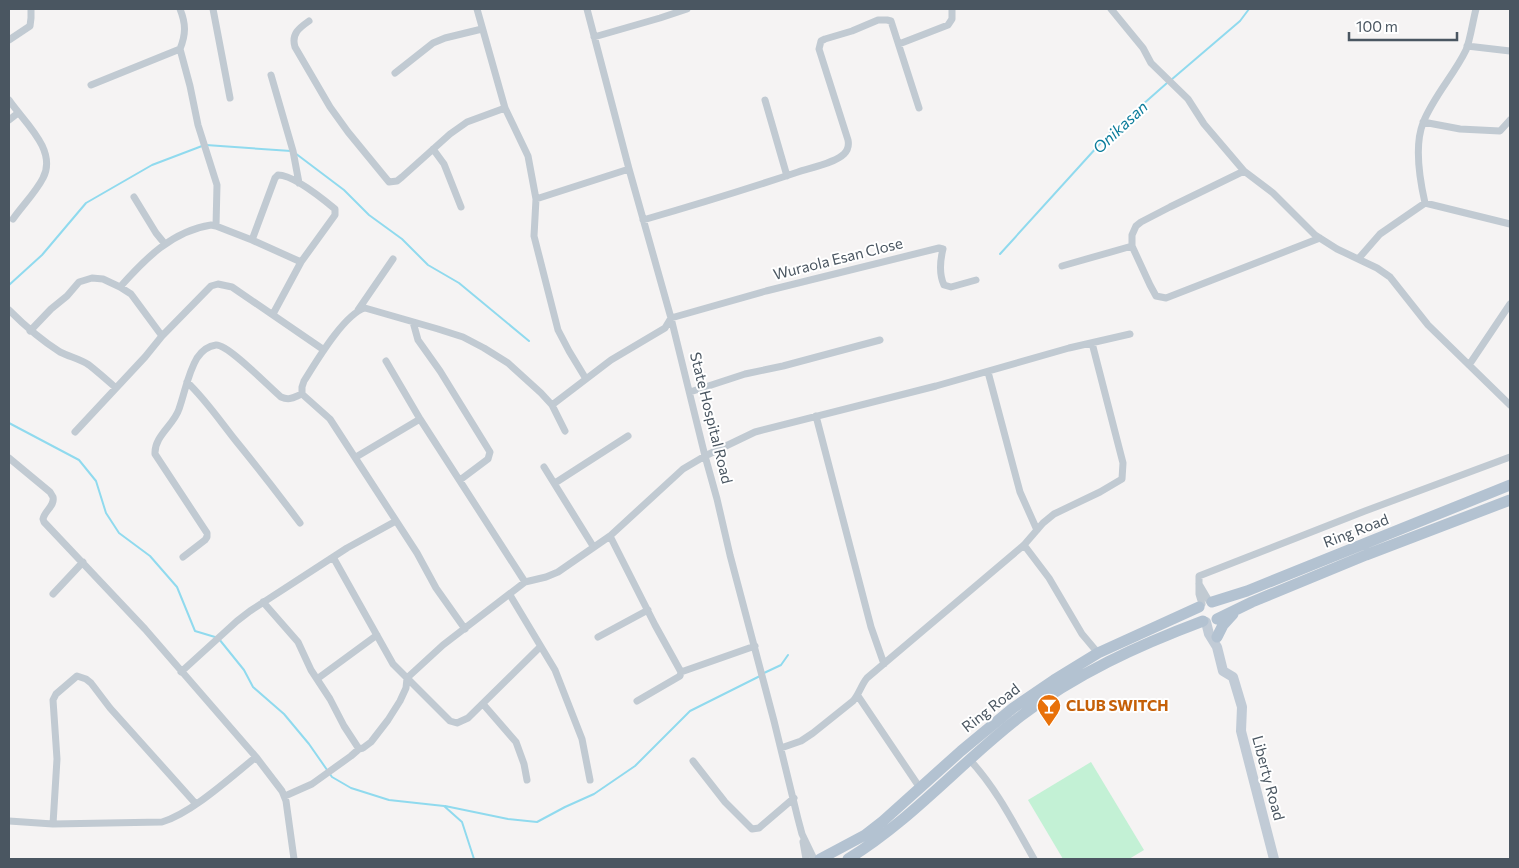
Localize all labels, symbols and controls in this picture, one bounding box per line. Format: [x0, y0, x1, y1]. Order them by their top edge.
scale bar [1349, 10, 1456, 42]
text: 100 m [1356, 17, 1398, 35]
water label: Onikasan [1088, 96, 1151, 157]
street label: Wuraola Esan Close [771, 233, 904, 283]
street label: State Hospital Road [687, 350, 737, 485]
street label: Ring Road [1320, 509, 1391, 551]
street label: Ring Road [958, 679, 1023, 735]
bar icon: CLUB SWITCH [1036, 693, 1062, 727]
place label: CLUB SWITCH [1066, 696, 1169, 714]
street label: Liberty Road [1249, 733, 1289, 822]

